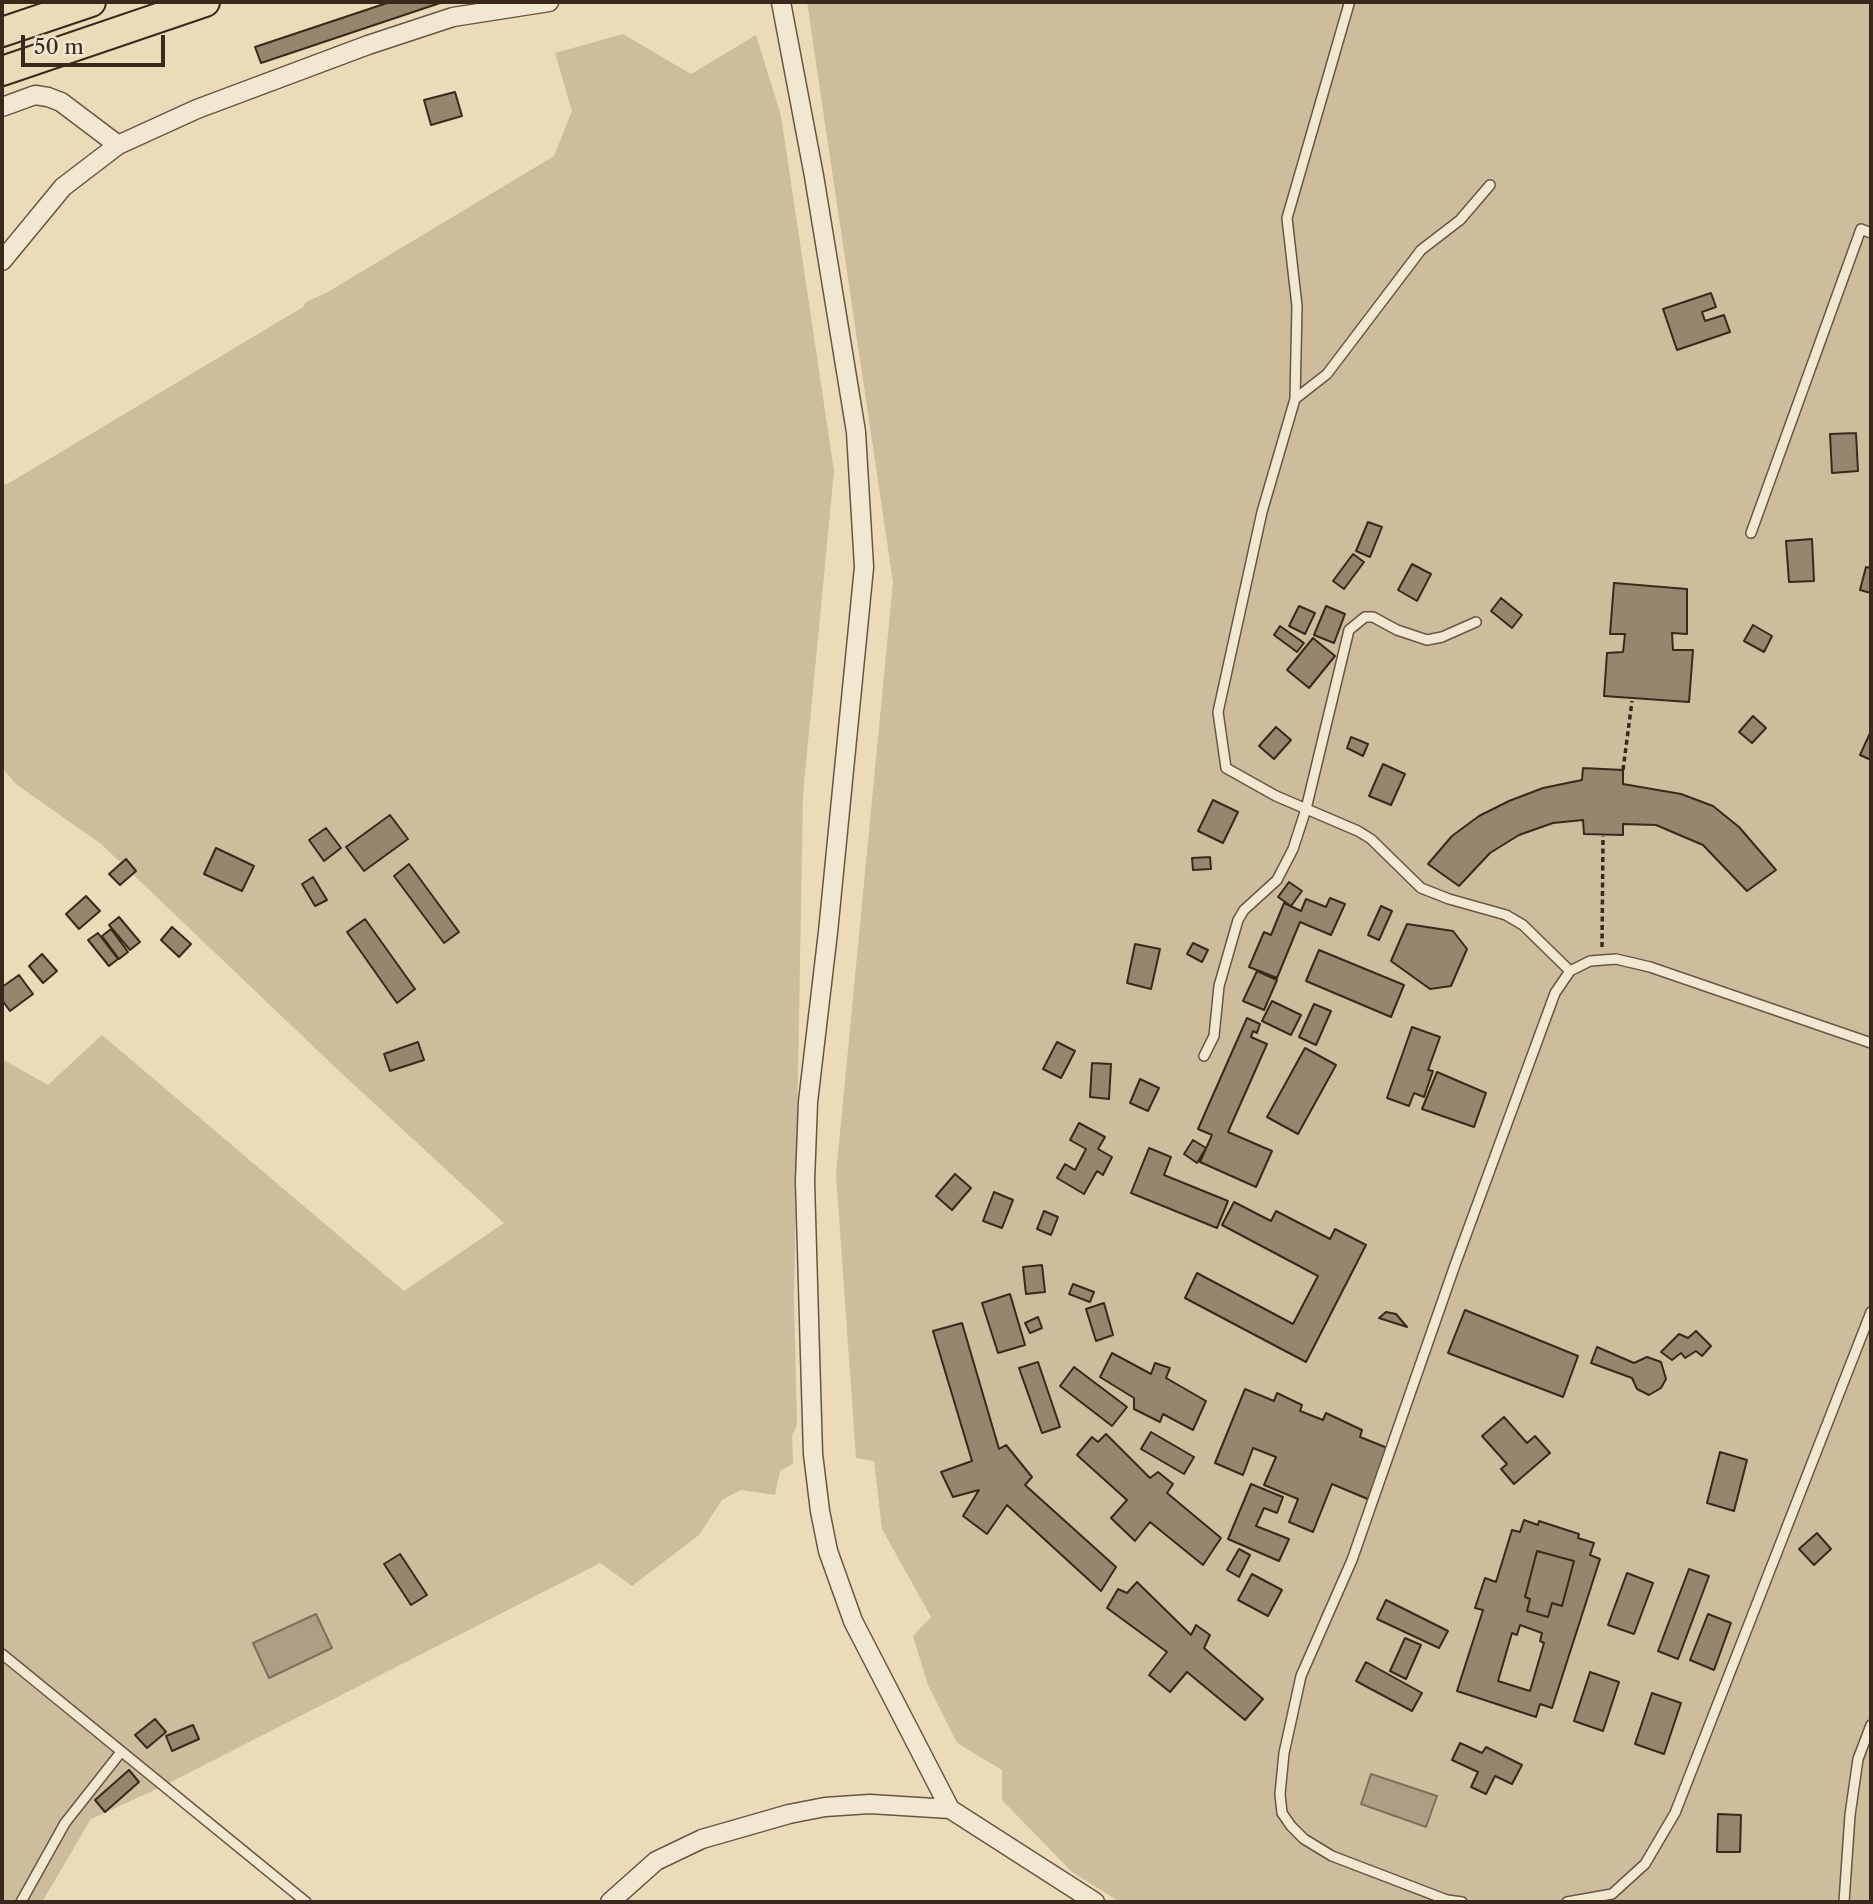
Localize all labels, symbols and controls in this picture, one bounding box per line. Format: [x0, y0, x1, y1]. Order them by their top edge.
scale bar [24, 21, 168, 65]
text: 50 m [34, 34, 84, 59]

